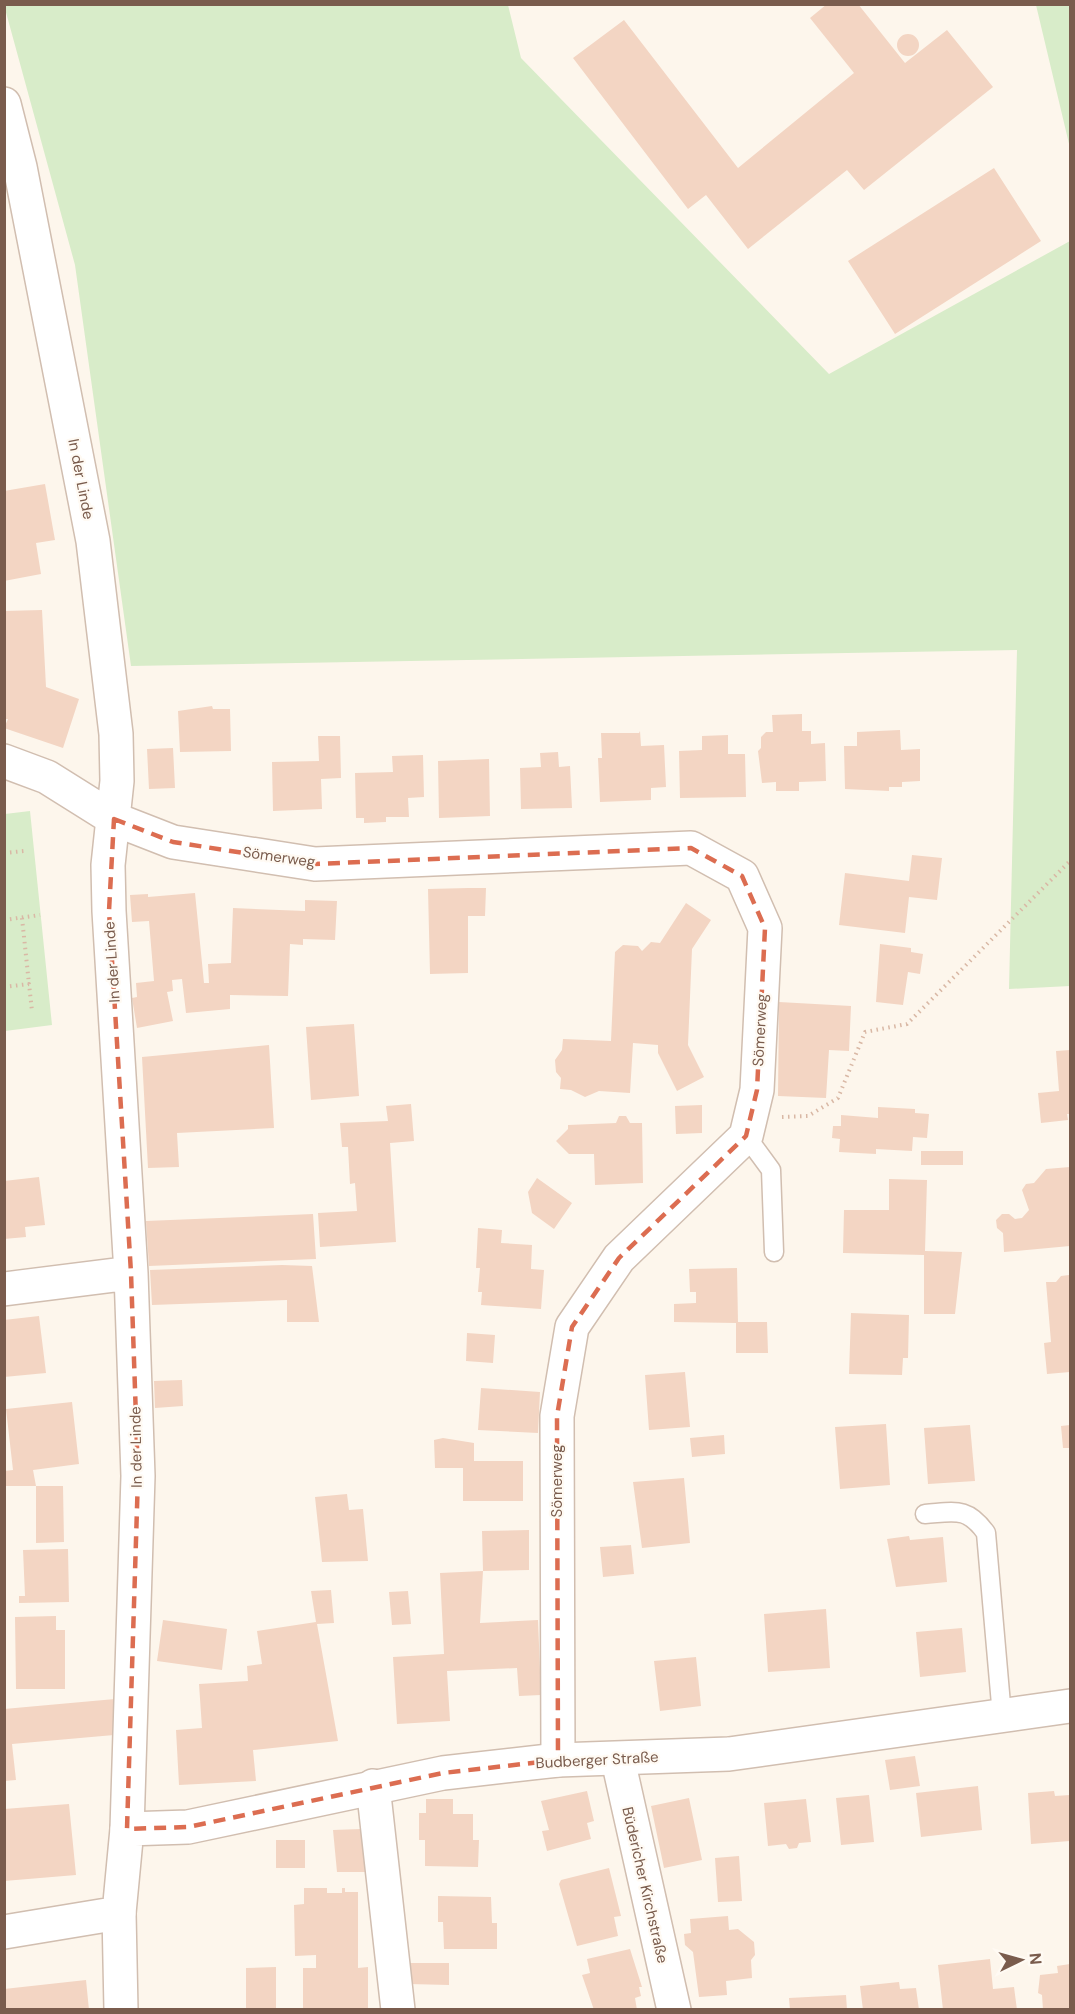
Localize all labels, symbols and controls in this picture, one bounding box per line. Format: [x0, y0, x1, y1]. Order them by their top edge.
street label: In der Linde [63, 437, 99, 521]
street label: Sömerweg [241, 842, 317, 872]
street label: In der Linde [99, 921, 125, 1003]
street label: Sömerweg [748, 993, 772, 1067]
street label: In der Linde [125, 1406, 147, 1488]
street label: Sömerweg [547, 1444, 567, 1518]
street label: Budberger Straße [535, 1747, 659, 1773]
street label: Büdericher Kirchstraße [617, 1805, 673, 1965]
north arrow [991, 1930, 1051, 1990]
text: N [1024, 1952, 1046, 1965]

